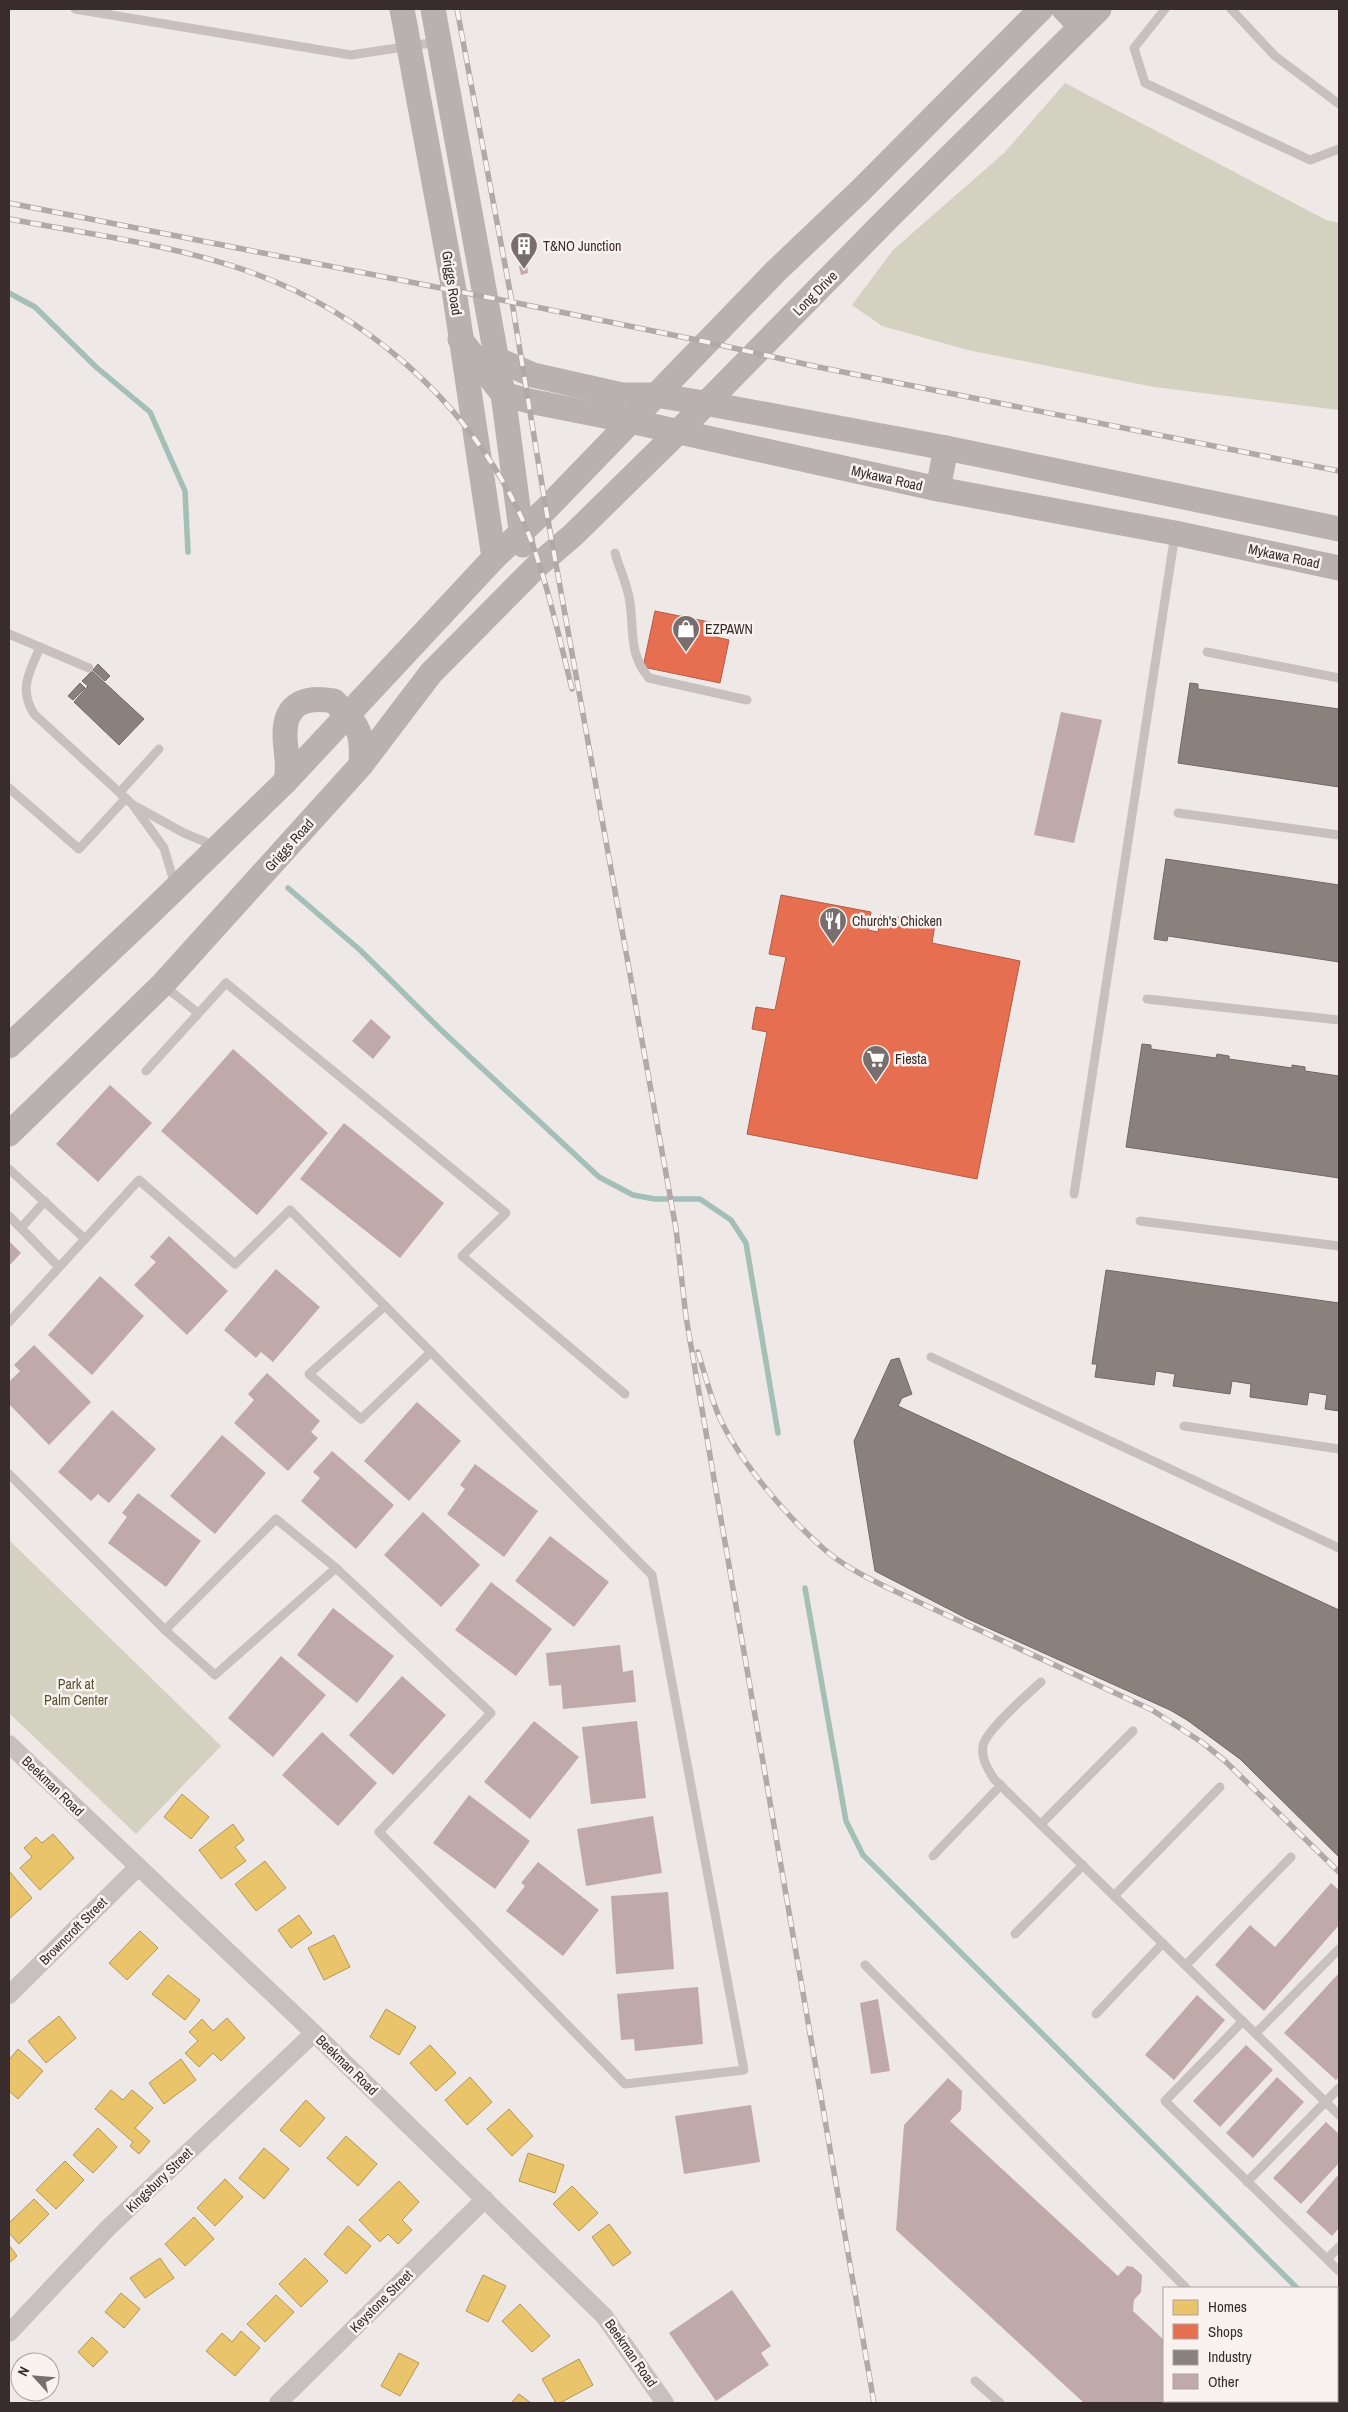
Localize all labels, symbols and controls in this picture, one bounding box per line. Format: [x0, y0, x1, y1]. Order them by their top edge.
building icon: T&NO Junction [509, 231, 539, 270]
place label: T&NO Junction [543, 237, 621, 255]
street label: Griggs Road [438, 249, 466, 317]
street label: Long Drive [789, 267, 841, 319]
street label: Mykawa Road [850, 461, 924, 495]
street label: Mykawa Road [1247, 540, 1321, 572]
shop icon: EZPAWN [671, 614, 701, 653]
place label: EZPAWN [705, 620, 753, 638]
street label: Griggs Road [261, 815, 317, 875]
restaurant icon: Church's Chicken [818, 906, 848, 945]
place label: Church's Chicken [852, 912, 942, 930]
supermarket icon: Fiesta [861, 1044, 891, 1083]
place label: Fiesta [895, 1050, 928, 1068]
park label: Park at Palm Center [44, 1675, 108, 1709]
street label: Beekman Road [18, 1752, 88, 1820]
street label: Browncroft Street [35, 1893, 111, 1969]
street label: Beekman Road [312, 2031, 382, 2099]
street label: Kingsbury Street [122, 2144, 196, 2216]
street label: Keystone Street [346, 2266, 416, 2336]
legend [1163, 2287, 1338, 2402]
text: Homes [1208, 2296, 1247, 2317]
street label: Beekman Road [601, 2315, 661, 2391]
text: Shops [1208, 2321, 1243, 2342]
text: Industry [1208, 2346, 1253, 2367]
north arrow [10, 2352, 60, 2402]
text: N [13, 2364, 33, 2379]
text: Other [1208, 2371, 1239, 2392]

